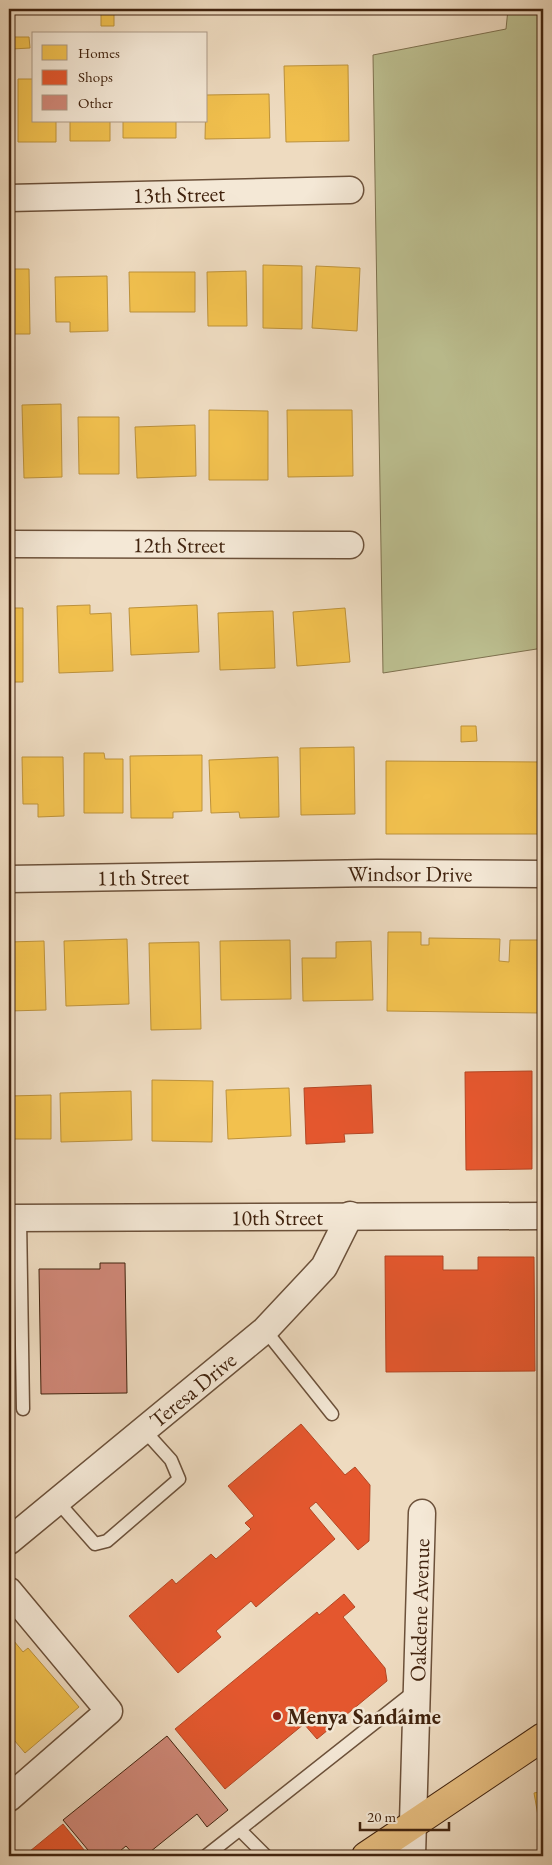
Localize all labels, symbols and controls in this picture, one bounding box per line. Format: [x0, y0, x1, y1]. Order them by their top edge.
legend [32, 32, 208, 122]
text: Homes [78, 43, 120, 62]
text: Shops [78, 67, 113, 86]
text: Other [78, 93, 113, 112]
street label: 13th Street [133, 178, 225, 210]
street label: 12th Street [133, 530, 225, 559]
street label: Windsor Drive [347, 858, 473, 888]
street label: 11th Street [97, 862, 189, 892]
street label: 10th Street [231, 1202, 323, 1232]
street label: Teresa Drive [143, 1345, 242, 1434]
street label: Oakdene Avenue [403, 1538, 436, 1682]
place label: Menya Sandaime [287, 1702, 441, 1731]
marker: Menya Sandaime [271, 1710, 283, 1722]
scale bar [360, 1800, 448, 1832]
text: 20 m [367, 1807, 396, 1826]

